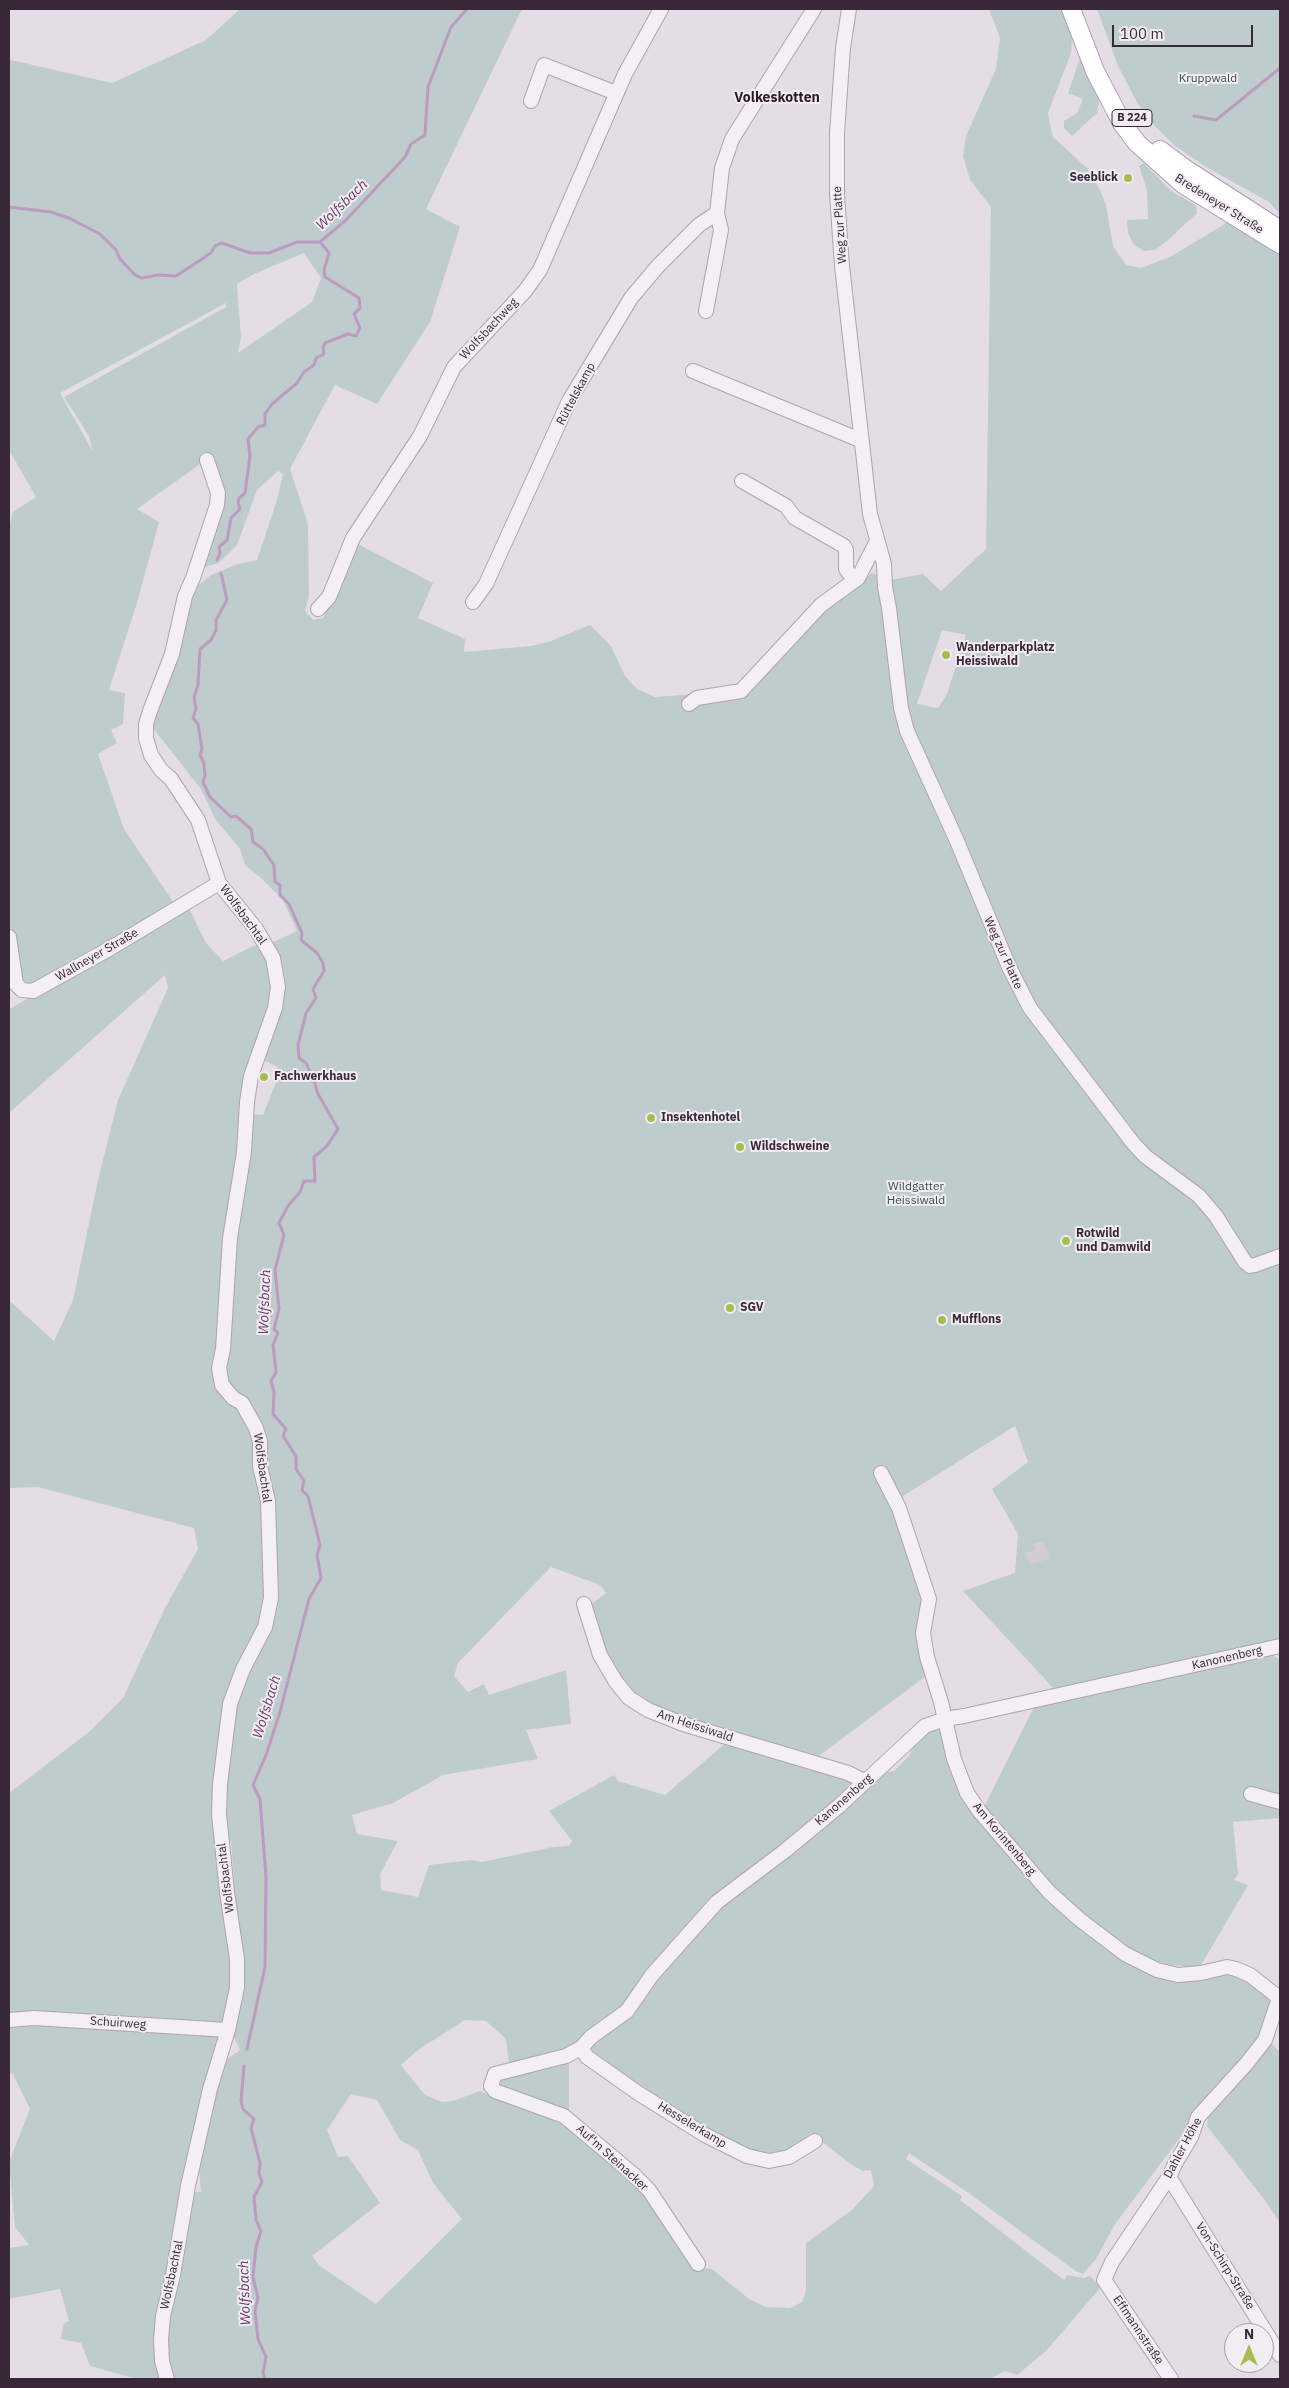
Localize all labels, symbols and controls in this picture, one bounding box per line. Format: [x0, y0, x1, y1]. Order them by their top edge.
scale bar [1114, 15, 1255, 47]
text: 100 m [1120, 24, 1164, 43]
park label: Kruppwald [1179, 72, 1237, 86]
district label: Volkeskotten [734, 90, 820, 106]
road number: B 224 [1112, 110, 1152, 126]
place label: Seeblick [1070, 171, 1118, 185]
street label: Bredeneyer Straße [1172, 171, 1266, 237]
marker: Seeblick [1122, 172, 1134, 184]
water label: Wolfsbach [313, 176, 371, 234]
street label: Weg zur Platte [830, 186, 850, 264]
street label: Wolfsbachweg [457, 295, 521, 363]
street label: Rüttelskamp [554, 360, 598, 428]
place label: Wanderparkplatz Heissiwald [956, 641, 1055, 669]
marker: Wanderparkplatz Heissiwald [940, 649, 952, 661]
street label: Wolfsbachtal [217, 882, 269, 948]
street label: Weg zur Platte [981, 915, 1025, 991]
street label: Wallneyer Straße [53, 926, 141, 984]
place label: Fachwerkhaus [274, 1070, 356, 1084]
marker: Fachwerkhaus [258, 1071, 270, 1083]
place label: Insektenhotel [661, 1111, 740, 1125]
marker: Insektenhotel [645, 1112, 657, 1124]
place label: Wildschweine [750, 1140, 829, 1154]
marker: Wildschweine [734, 1141, 746, 1153]
park label: Wildgatter Heissiwald [887, 1180, 945, 1208]
place label: Rotwild und Damwild [1076, 1227, 1151, 1255]
marker: Rotwild und Damwild [1060, 1235, 1072, 1247]
water label: Wolfsbach [255, 1269, 275, 1335]
place label: SGV [740, 1301, 764, 1315]
marker: SGV [724, 1302, 736, 1314]
place label: Mufflons [952, 1313, 1001, 1327]
marker: Mufflons [936, 1314, 948, 1326]
street label: Wolfsbachtal [250, 1432, 274, 1504]
street label: Kanonenberg [1190, 1643, 1264, 1673]
water label: Wolfsbach [249, 1673, 285, 1741]
street label: Am Heissiwald [655, 1707, 735, 1745]
street label: Kanonenberg [812, 1771, 876, 1829]
street label: Am Korintenberg [969, 1800, 1039, 1878]
street label: Wolfsbachtal [215, 1842, 237, 1914]
street label: Schuirweg [89, 2014, 147, 2032]
street label: Hesselerkamp [655, 2099, 729, 2151]
street label: Dahler Höhe [1161, 2115, 1205, 2181]
street label: Auf'm Steinacker [573, 2122, 651, 2194]
street label: Von-Schirp-Straße [1192, 2220, 1258, 2312]
street label: Wolfsbachtal [158, 2239, 186, 2311]
water label: Wolfsbach [235, 2260, 255, 2326]
street label: Effmannstraße [1110, 2293, 1166, 2367]
north arrow [1224, 2323, 1274, 2373]
text: N [1244, 2325, 1254, 2343]

